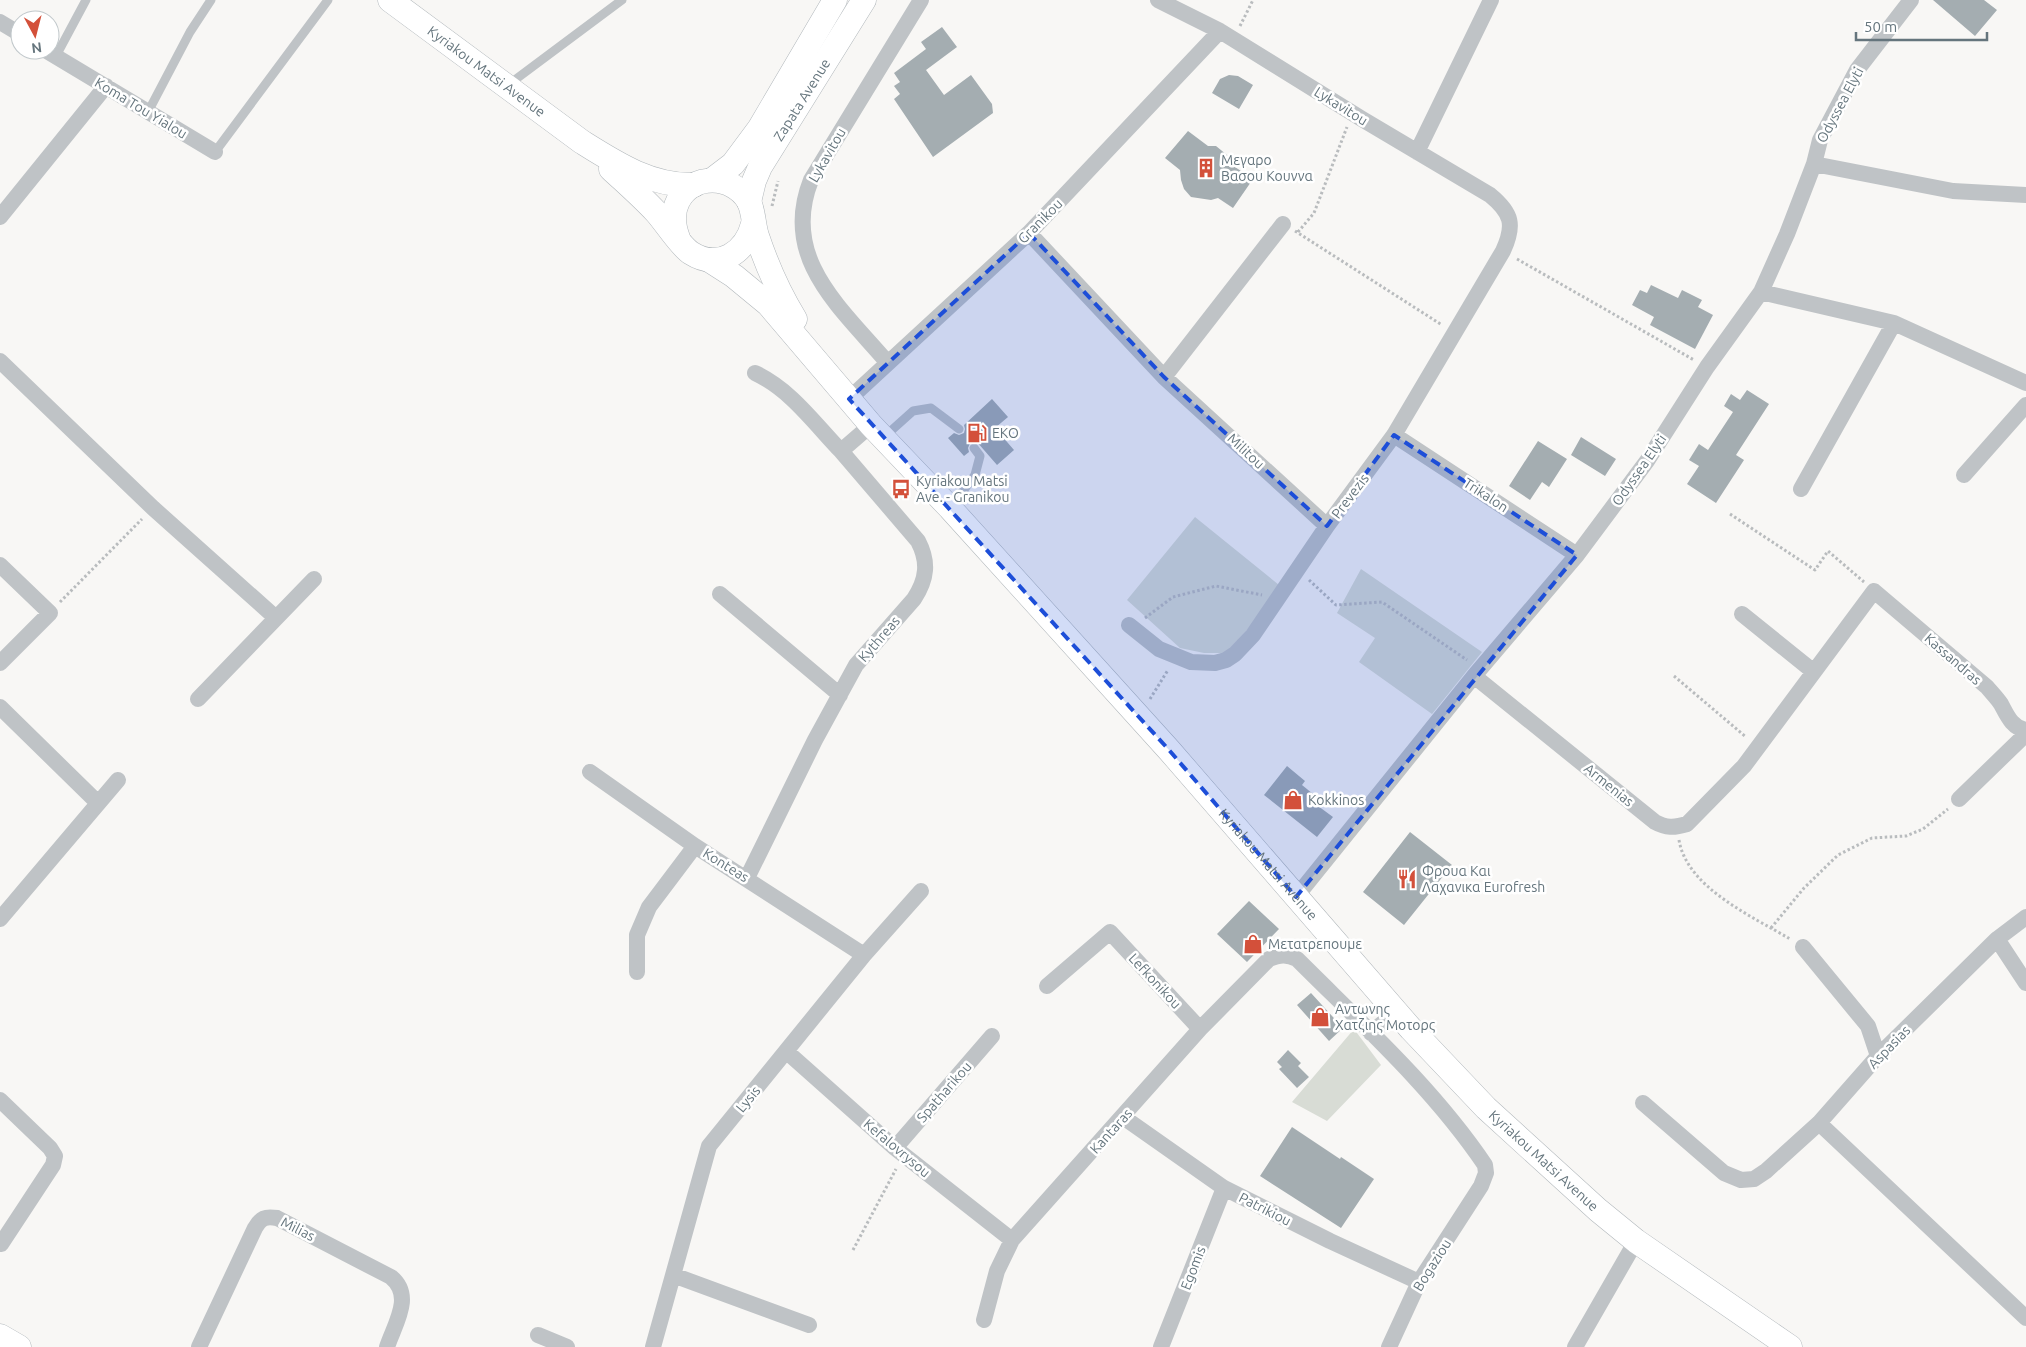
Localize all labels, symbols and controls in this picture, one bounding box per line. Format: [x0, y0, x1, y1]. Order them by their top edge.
north arrow [10, 10, 60, 60]
scale bar [1856, 10, 1987, 42]
text: 50 m [1864, 18, 1897, 35]
street label: Kyriakou Matsi Avenue [425, 23, 548, 120]
text: N [30, 39, 43, 56]
street label: Zapata Avenue [770, 56, 833, 144]
street label: Odyssea Elyti [1813, 64, 1867, 146]
street label: Koma Tou Yialou [92, 74, 190, 142]
street label: Lykavitou [1311, 83, 1371, 129]
street label: Lykavitou [805, 125, 849, 185]
place label: Μεγαρο Βασου Κουννα [1221, 152, 1313, 184]
building icon: Μεγαρο Βασου Κουννα [1195, 157, 1217, 179]
street label: Granikou [1014, 195, 1066, 247]
fuel station icon: EKO [966, 422, 988, 444]
place label: EKO [992, 425, 1019, 441]
street label: Militou [1224, 430, 1268, 472]
street label: Odyssea Elyti [1609, 431, 1669, 509]
street label: Prevezis [1328, 470, 1372, 522]
place label: Kyriakou Matsi Ave. - Granikou [916, 473, 1010, 505]
street label: Trikalon [1461, 475, 1511, 515]
bus stop icon: Kyriakou Matsi Ave. - Granikou [890, 478, 912, 500]
street label: Kythreas [855, 613, 903, 665]
street label: Kassandras [1921, 630, 1985, 688]
street label: Armenias [1581, 760, 1637, 810]
shop icon: Kokkinos [1282, 789, 1304, 811]
place label: Kokkinos [1308, 792, 1364, 808]
street label: Kyriakou Matsi Avenue [1216, 805, 1321, 923]
street label: Konteas [700, 845, 752, 885]
place label: Φρουα Και Λαχανικα Eurofresh [1422, 863, 1545, 895]
restaurant icon: Φρουα Και Λαχανικα Eurofresh [1396, 868, 1418, 890]
shop icon: Μετατρεπουμε [1242, 933, 1264, 955]
place label: Μετατρεπουμε [1268, 936, 1362, 952]
street label: Lefkonikou [1125, 950, 1185, 1012]
place label: Αντωνης Χατζιης Μοτορς [1335, 1001, 1436, 1033]
shop icon: Αντωνης Χατζιης Μοτορς [1309, 1006, 1331, 1028]
street label: Aspasias [1865, 1022, 1913, 1072]
street label: Spatharikou [913, 1058, 975, 1126]
street label: Lysis [732, 1083, 764, 1115]
street label: Kantaras [1087, 1105, 1135, 1157]
street label: Kyriakou Matsi Avenue [1486, 1107, 1602, 1214]
street label: Kefalovrysou [860, 1116, 934, 1180]
street label: Patrikiou [1236, 1189, 1294, 1229]
street label: Milias [278, 1214, 318, 1244]
street label: Bogaziou [1410, 1236, 1454, 1294]
street label: Egomis [1177, 1244, 1209, 1292]

